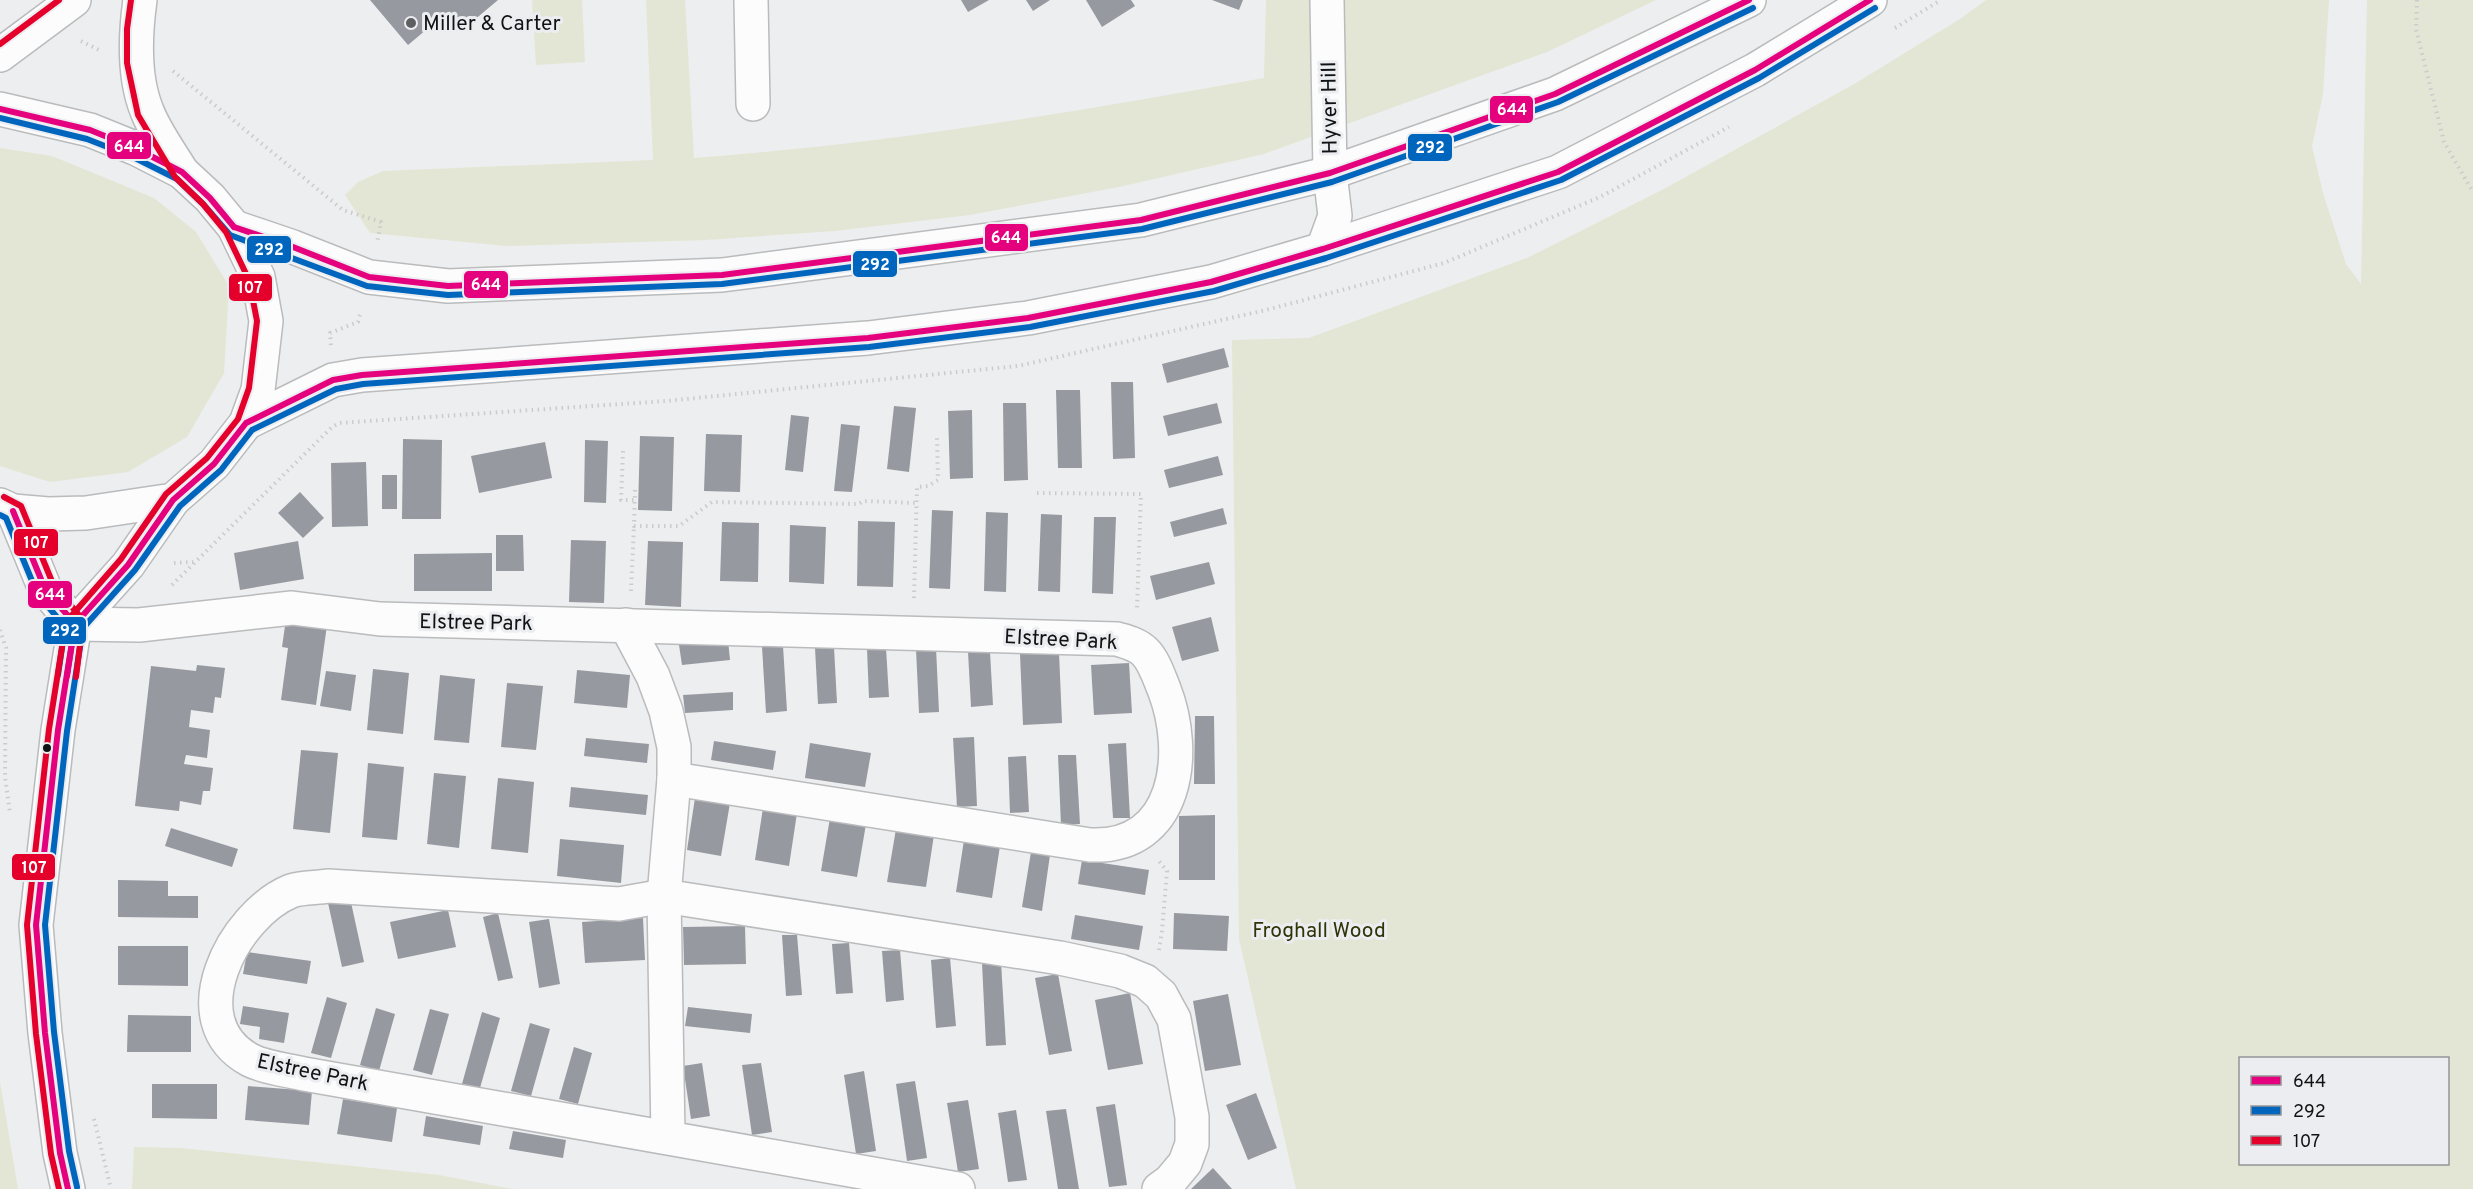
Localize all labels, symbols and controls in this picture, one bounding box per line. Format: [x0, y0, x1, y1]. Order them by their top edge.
place label: Miller & Carter [423, 11, 561, 38]
marker: Miller & Carter [404, 16, 418, 30]
street label: Hyver Hill [1316, 61, 1345, 155]
line badge: 644 [1489, 95, 1534, 124]
text: 644 [1497, 101, 1527, 121]
line badge: 644 [106, 131, 152, 160]
line badge: 292 [1407, 133, 1453, 162]
text: 644 [114, 138, 144, 158]
text: 292 [1415, 139, 1445, 159]
line badge: 644 [984, 223, 1029, 252]
text: 644 [991, 229, 1021, 249]
line badge: 292 [246, 235, 292, 264]
text: 292 [254, 241, 284, 261]
line badge: 292 [852, 250, 898, 278]
text: 292 [860, 256, 890, 276]
line badge: 644 [463, 270, 509, 299]
line badge: 107 [228, 273, 273, 302]
text: 644 [471, 276, 501, 296]
text: 107 [237, 279, 263, 299]
line badge: 107 [13, 528, 59, 557]
text: 107 [23, 534, 49, 554]
line badge: 644 [27, 580, 73, 609]
text: 644 [35, 586, 65, 606]
street label: Elstree Park [419, 609, 533, 638]
line badge: 292 [42, 616, 87, 645]
text: 292 [50, 622, 80, 642]
street label: Elstree Park [1003, 624, 1118, 657]
unlabelled marker [41, 742, 53, 754]
line badge: 107 [11, 853, 56, 881]
text: 107 [21, 859, 47, 879]
park label: Froghall Wood [1252, 918, 1386, 945]
street label: Elstree Park [254, 1048, 371, 1098]
legend [2239, 1057, 2449, 1165]
text: 644 [2293, 1071, 2326, 1094]
text: 292 [2293, 1101, 2326, 1124]
text: 107 [2293, 1131, 2320, 1154]

